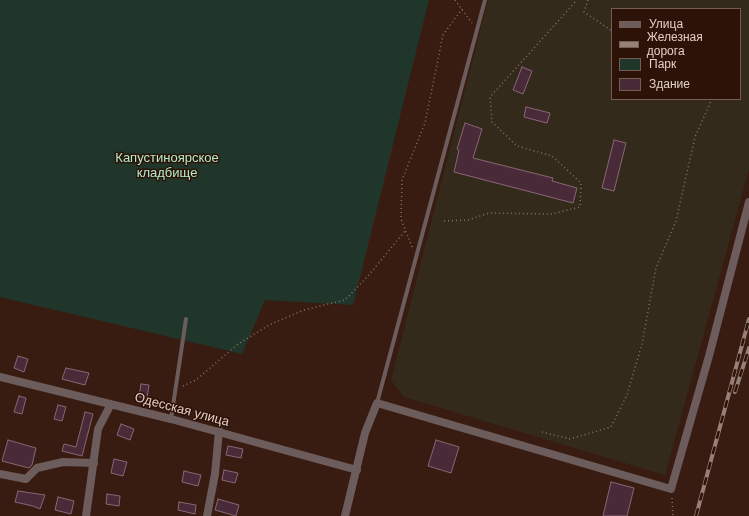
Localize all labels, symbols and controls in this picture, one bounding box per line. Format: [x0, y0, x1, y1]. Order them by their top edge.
legend [611, 8, 741, 100]
text: Улица [649, 17, 683, 31]
text: Железная дорога [647, 30, 703, 58]
text: Парк [649, 57, 676, 71]
text: Здание [649, 77, 690, 91]
park label: Капустиноярское кладбище [115, 150, 219, 181]
street label: Одесская улица [133, 390, 231, 430]

